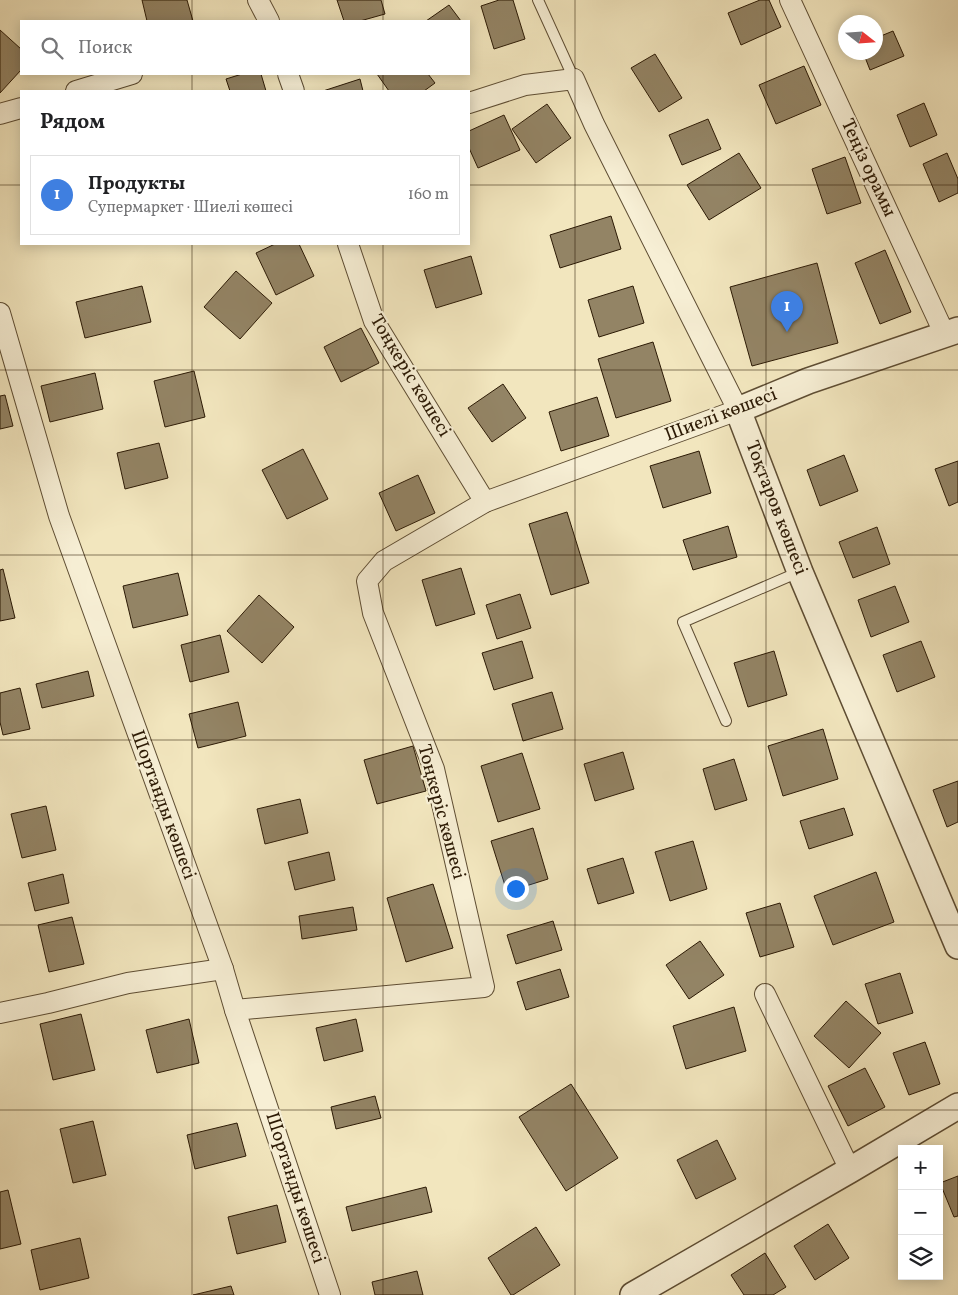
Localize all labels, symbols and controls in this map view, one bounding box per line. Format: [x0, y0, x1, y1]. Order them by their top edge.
north arrow [838, 15, 883, 60]
search box [20, 20, 470, 75]
icon: search [38, 34, 66, 62]
text: Поиск [78, 35, 132, 61]
text: Рядом [40, 108, 105, 137]
street label: Теңіз орамы [834, 115, 902, 221]
text: Продукты [88, 171, 185, 197]
text: 1 [54, 184, 60, 206]
text: 160 m [408, 184, 449, 206]
text: Супермаркет · Шиелі көшесі [88, 197, 293, 219]
pin: 1 [771, 291, 803, 332]
street label: Тоңкерiс көшесі [363, 310, 457, 442]
street label: Шиелі көшесі [661, 382, 781, 448]
street label: Тоқтаров көшесі [738, 437, 814, 579]
street label: Шортанды көшесі [124, 727, 202, 884]
street label: Тоңкерiс көшесі [410, 742, 472, 883]
your location [503, 876, 529, 902]
street label: Шортанды көшесі [258, 1109, 332, 1267]
map controls [898, 1145, 943, 1280]
button: + [898, 1145, 943, 1190]
button: − [898, 1190, 943, 1235]
button: layers [898, 1235, 943, 1280]

